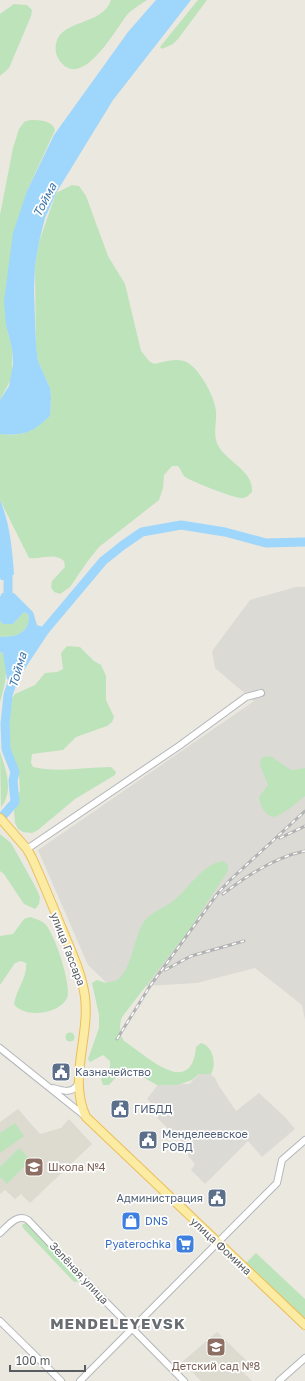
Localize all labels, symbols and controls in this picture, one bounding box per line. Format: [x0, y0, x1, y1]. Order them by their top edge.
water label: Тойма [29, 179, 60, 219]
water label: Тойма [5, 649, 30, 689]
street label: улица Гассара [49, 910, 88, 987]
public building icon: Казначейство [50, 1061, 72, 1083]
place label: Казначейство [75, 1065, 151, 1078]
public building icon: ГИБДД [109, 1098, 131, 1120]
place label: ГИБДД [134, 1102, 172, 1115]
place label: Менделеевское РОВД [162, 1127, 248, 1153]
public building icon: Менделеевское РОВД [137, 1129, 159, 1151]
school or university icon: Школа №4 [23, 1156, 45, 1178]
place label: Школа №4 [48, 1160, 106, 1173]
public building icon: Администрация [206, 1187, 228, 1209]
place label: Администрация [117, 1191, 203, 1204]
shop icon: DNS [120, 1210, 142, 1232]
place label: DNS [145, 1214, 168, 1227]
street label: улица Фомина [188, 1214, 255, 1277]
supermarket icon: Pyaterochka [174, 1233, 196, 1255]
place label: Pyaterochka [105, 1237, 171, 1250]
street label: Зелёная улица [47, 1239, 112, 1306]
district label: MENDELEYEVSK [50, 1314, 186, 1332]
school or university icon: Детский сад №8 [205, 1336, 227, 1358]
scale bar [10, 1347, 85, 1373]
text: 100 m [16, 1353, 50, 1368]
place label: Детский сад №8 [172, 1359, 260, 1372]

